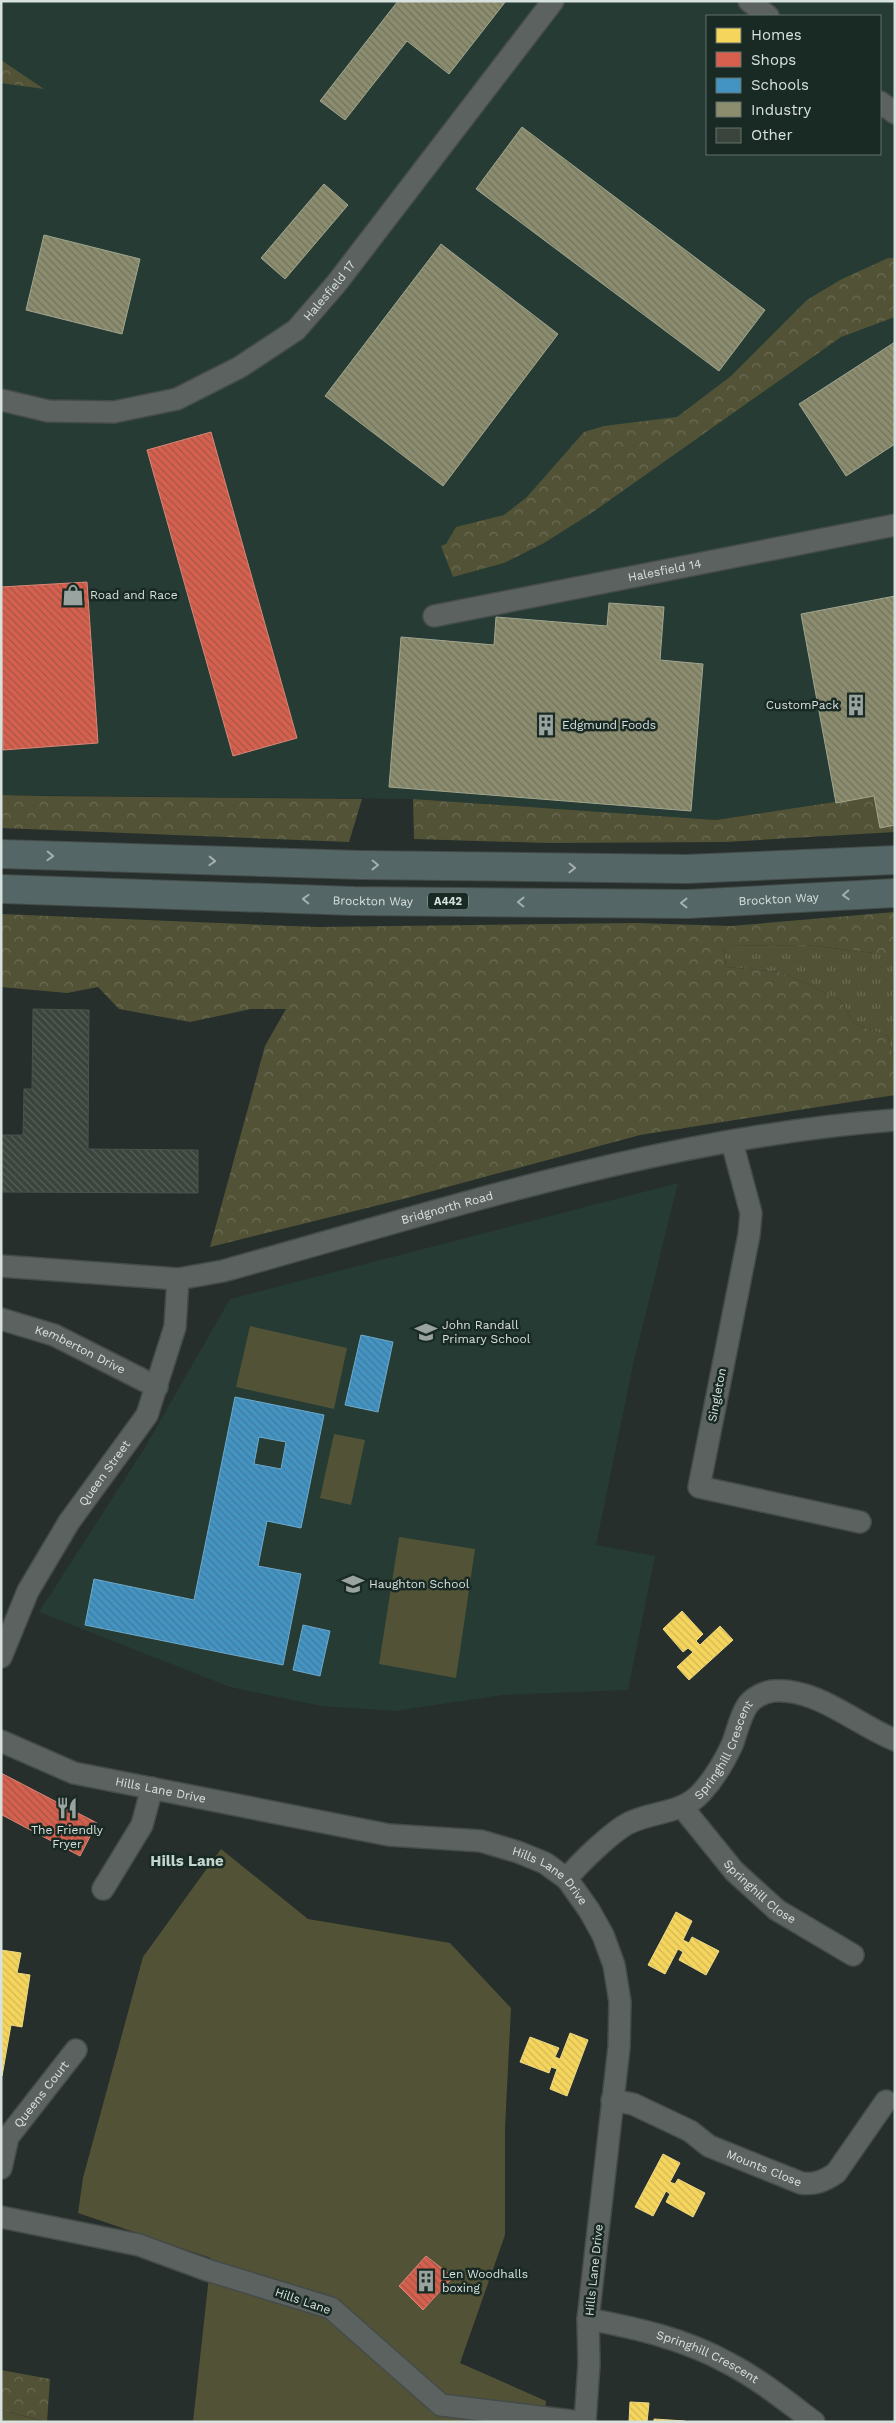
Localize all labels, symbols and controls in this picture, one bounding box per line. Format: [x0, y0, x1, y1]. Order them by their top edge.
legend [706, 15, 881, 155]
text: Homes [751, 26, 802, 44]
text: Shops [751, 51, 796, 69]
text: Schools [751, 76, 809, 94]
text: Industry [751, 101, 812, 119]
text: Other [751, 126, 793, 144]
street label: Halesfield 17 [300, 258, 359, 324]
street label: Halesfield 14 [627, 556, 702, 585]
shop icon: Road and Race [60, 582, 86, 608]
place label: Road and Race [90, 588, 178, 602]
building icon: CustomPack [843, 692, 869, 718]
place label: CustomPack [766, 698, 839, 712]
building icon: Edgmund Foods [533, 712, 559, 738]
place label: Edgmund Foods [562, 718, 656, 732]
one-way arrow [46, 850, 54, 861]
one-way arrow [209, 855, 217, 866]
one-way arrow [372, 860, 379, 870]
one-way arrow [569, 862, 577, 873]
street label: Brockton Way [738, 890, 820, 908]
one-way arrow [842, 890, 850, 901]
road number: A442 [428, 892, 468, 909]
street label: Brockton Way [332, 893, 414, 909]
one-way arrow [302, 894, 310, 904]
one-way arrow [517, 897, 525, 907]
one-way arrow [680, 898, 688, 908]
street label: Bridgnorth Road [399, 1188, 495, 1227]
place label: John Randall Primary School [442, 1318, 531, 1346]
school or university icon: John Randall Primary School [413, 1319, 439, 1345]
street label: Kemberton Drive [33, 1323, 128, 1377]
street label: Singleton [705, 1367, 729, 1423]
street label: Queen Street [76, 1438, 133, 1509]
school or university icon: Haughton School [340, 1571, 366, 1597]
place label: Haughton School [369, 1577, 470, 1591]
street label: Springhill Crescent [691, 1697, 756, 1803]
street label: Hills Lane Drive [114, 1774, 207, 1806]
restaurant icon: The Friendly Fryer [54, 1795, 80, 1821]
place label: The Friendly Fryer [31, 1823, 104, 1851]
street label: Hills Lane Drive [511, 1844, 590, 1908]
district label: Hills Lane [150, 1852, 224, 1870]
street label: Springhill Close [721, 1857, 798, 1926]
street label: Queens Court [11, 2058, 72, 2130]
street label: Mounts Close [724, 2147, 804, 2190]
street label: Hills Lane Drive [582, 2223, 606, 2316]
place label: Len Woodhalls boxing [442, 2267, 528, 2295]
building icon: Len Woodhalls boxing [413, 2268, 439, 2294]
street label: Hills Lane [273, 2285, 333, 2317]
street label: Springhill Crescent [655, 2328, 761, 2386]

